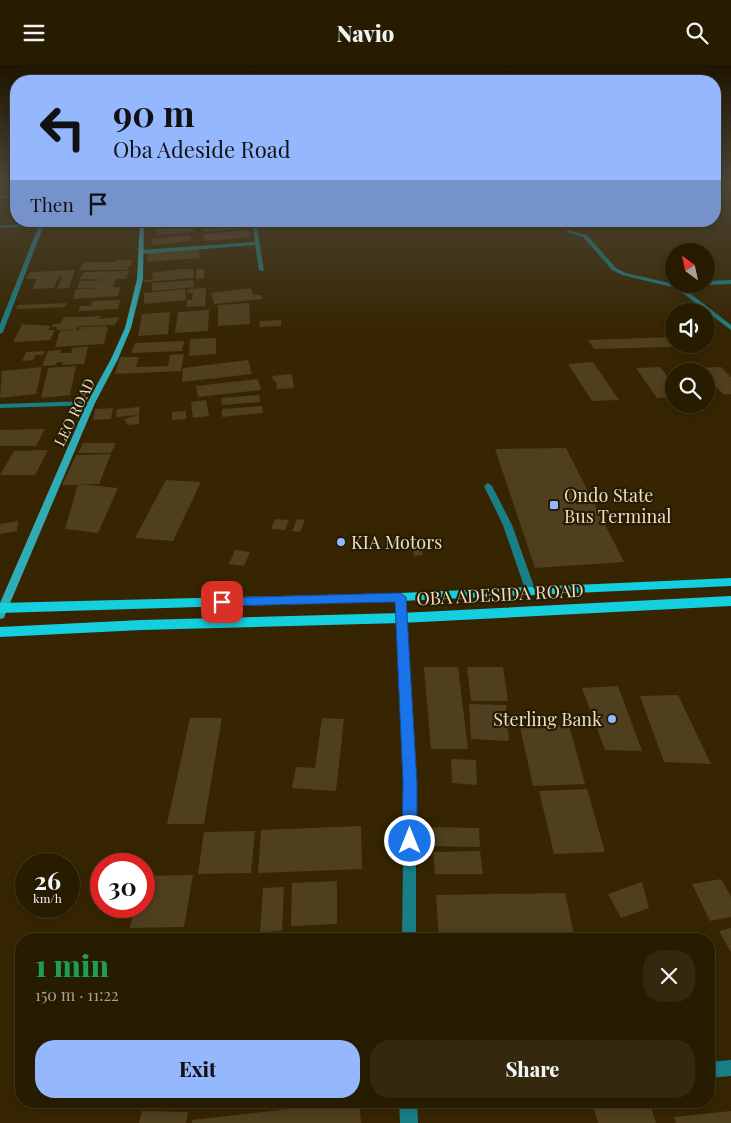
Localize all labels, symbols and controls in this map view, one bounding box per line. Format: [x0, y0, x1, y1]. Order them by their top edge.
text: Navio [337, 18, 394, 48]
icon: menu [20, 19, 48, 47]
icon: search [683, 19, 711, 47]
text: 90 m [113, 89, 195, 136]
icon: left [30, 95, 95, 160]
text: Oba Adeside Road [113, 134, 291, 164]
icon: arrive [84, 190, 112, 218]
text: Then [30, 191, 74, 217]
north arrow [665, 243, 715, 293]
map controls [665, 243, 715, 413]
button: sound [665, 303, 715, 353]
button: search [665, 363, 715, 413]
street label: LEO ROAD [49, 374, 99, 449]
place label: Ondo State Bus Terminal [564, 483, 671, 528]
marker: Ondo State Bus Terminal [548, 499, 560, 511]
place label: KIA Motors [351, 530, 442, 554]
marker: KIA Motors [335, 536, 347, 548]
street label: OBA ADESIDA ROAD [416, 578, 584, 610]
pin [201, 581, 243, 623]
icon: arrive [208, 588, 236, 616]
place label: Sterling Bank [493, 707, 602, 731]
marker: Sterling Bank [606, 713, 618, 725]
position arrow [383, 814, 435, 866]
speed limit sign: 30 [90, 853, 155, 918]
text: 26 [34, 863, 61, 896]
text: km/h [33, 890, 62, 906]
text: 1 min [35, 945, 109, 985]
button: close [643, 950, 695, 1002]
text: 150 m · 11:22 [35, 984, 119, 1005]
button: Exit [35, 1040, 360, 1098]
button: Share [370, 1040, 695, 1098]

